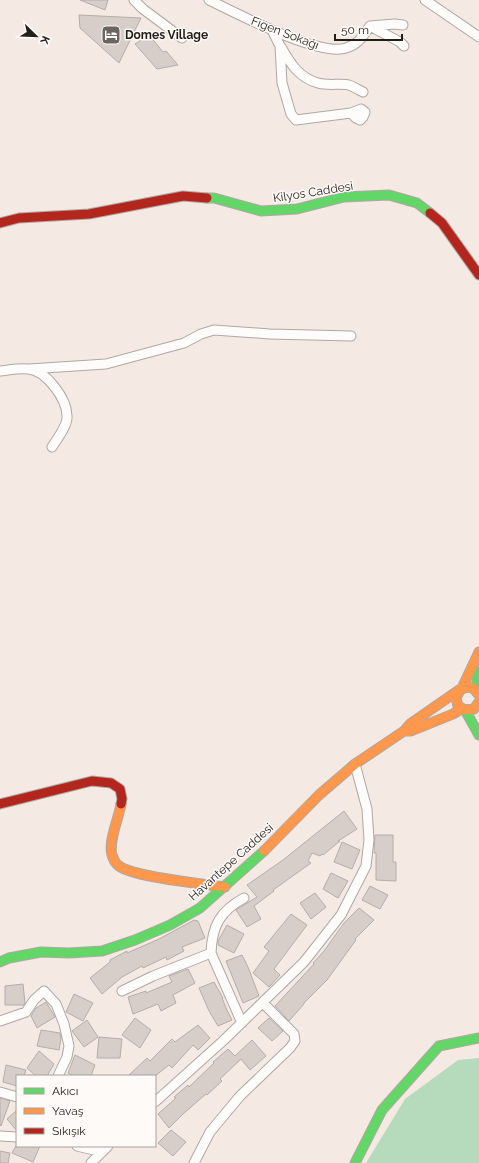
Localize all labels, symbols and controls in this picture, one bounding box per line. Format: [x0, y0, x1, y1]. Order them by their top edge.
street label: Figen Sokağı [249, 14, 321, 52]
north arrow [16, 16, 56, 56]
scale bar [335, 16, 402, 42]
text: 50 m [341, 23, 369, 37]
hotel icon: Domes Village [100, 24, 122, 46]
place label: Domes Village [125, 28, 208, 42]
text: K [37, 34, 52, 46]
street label: Kilyos Caddesi [272, 179, 354, 205]
street label: Havantepe Caddesi [186, 821, 276, 903]
legend [16, 1075, 156, 1147]
text: Akıcı [52, 1084, 78, 1098]
text: Yavaş [52, 1104, 84, 1118]
text: Sıkışık [52, 1124, 86, 1138]

